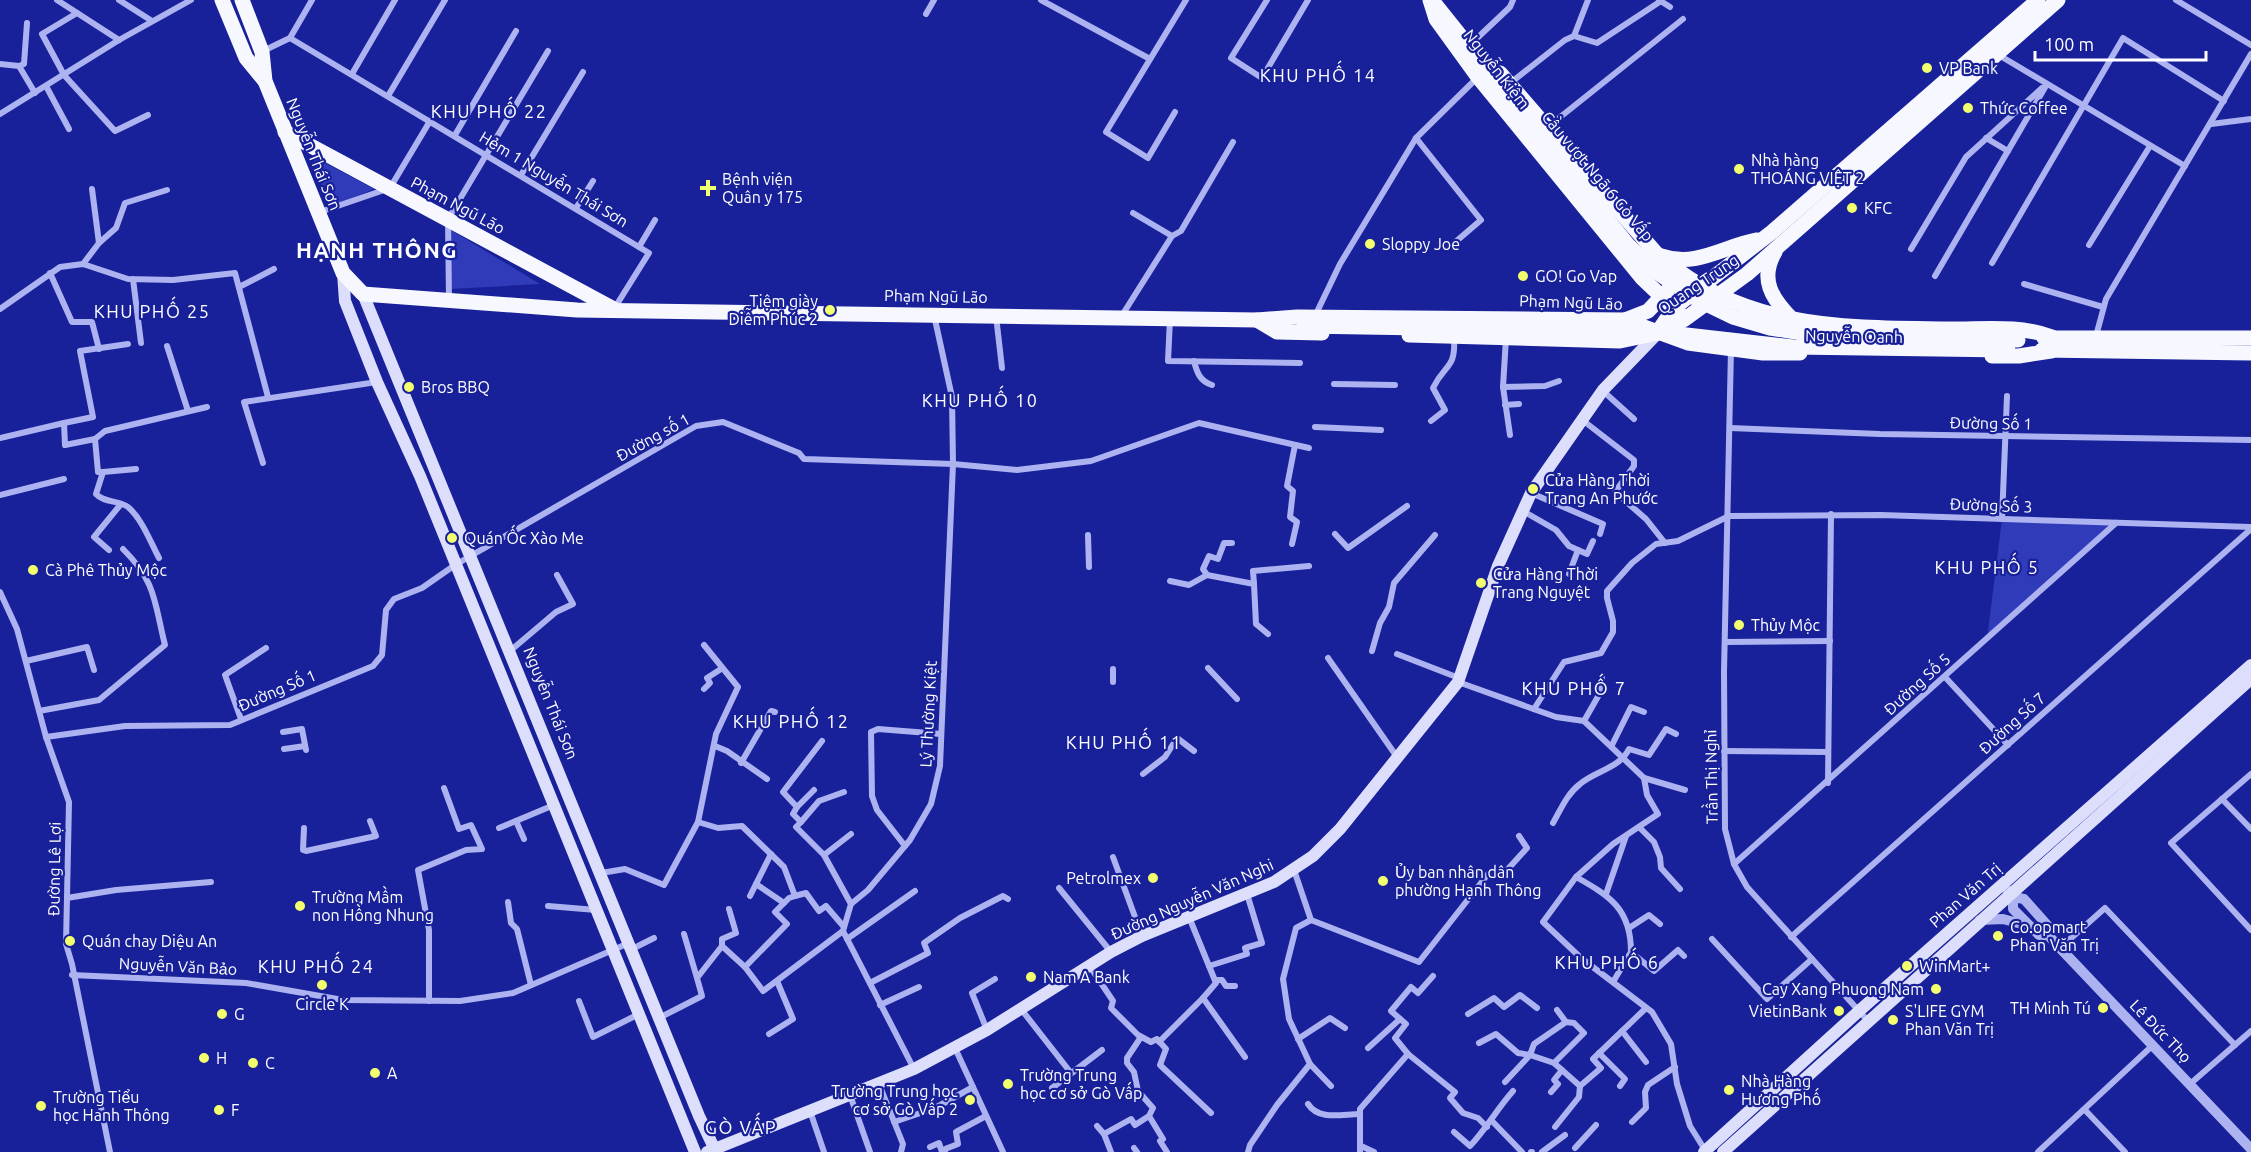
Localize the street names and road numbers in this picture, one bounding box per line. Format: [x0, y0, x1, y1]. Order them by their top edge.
street label: Nguyễn Kiệm [1460, 24, 1536, 112]
street label: Nguyễn Thái Sơn [283, 94, 348, 213]
street label: Cầu vượt Ngã 6 Gò Vấp [1538, 106, 1660, 245]
street label: Hẻm 1 Nguyễn Thái Sơn [476, 125, 633, 230]
street label: Phạm Ngũ Lão [408, 173, 508, 237]
street label: Quang Trung [1654, 250, 1742, 318]
street label: Phạm Ngũ Lão [884, 286, 988, 306]
street label: Phạm Ngũ Lão [1519, 291, 1623, 313]
street label: Nguyễn Oanh [1805, 323, 1903, 346]
street label: Đường số 1 [612, 407, 693, 465]
street label: Đường Số 1 [1949, 410, 2033, 433]
street label: Đường Số 3 [1949, 492, 2033, 515]
street label: Nguyễn Thái Sơn [520, 643, 585, 762]
street label: Đường Số 5 [1878, 647, 1954, 718]
street label: Lý Thường Kiệt [916, 659, 940, 768]
street label: Đường Số 1 [234, 663, 319, 714]
street label: Đường Số 7 [1973, 686, 2049, 757]
street label: Trần Thị Nghỉ [1698, 729, 1721, 824]
street label: Đường Lê Lợi [44, 822, 64, 916]
street label: Đường Nguyễn Văn Nghi [1107, 852, 1276, 943]
street label: Phan Văn Trị [1926, 859, 2004, 931]
street label: Nguyễn Văn Bảo [118, 951, 238, 978]
street label: Lê Đức Thọ [2127, 996, 2195, 1066]

